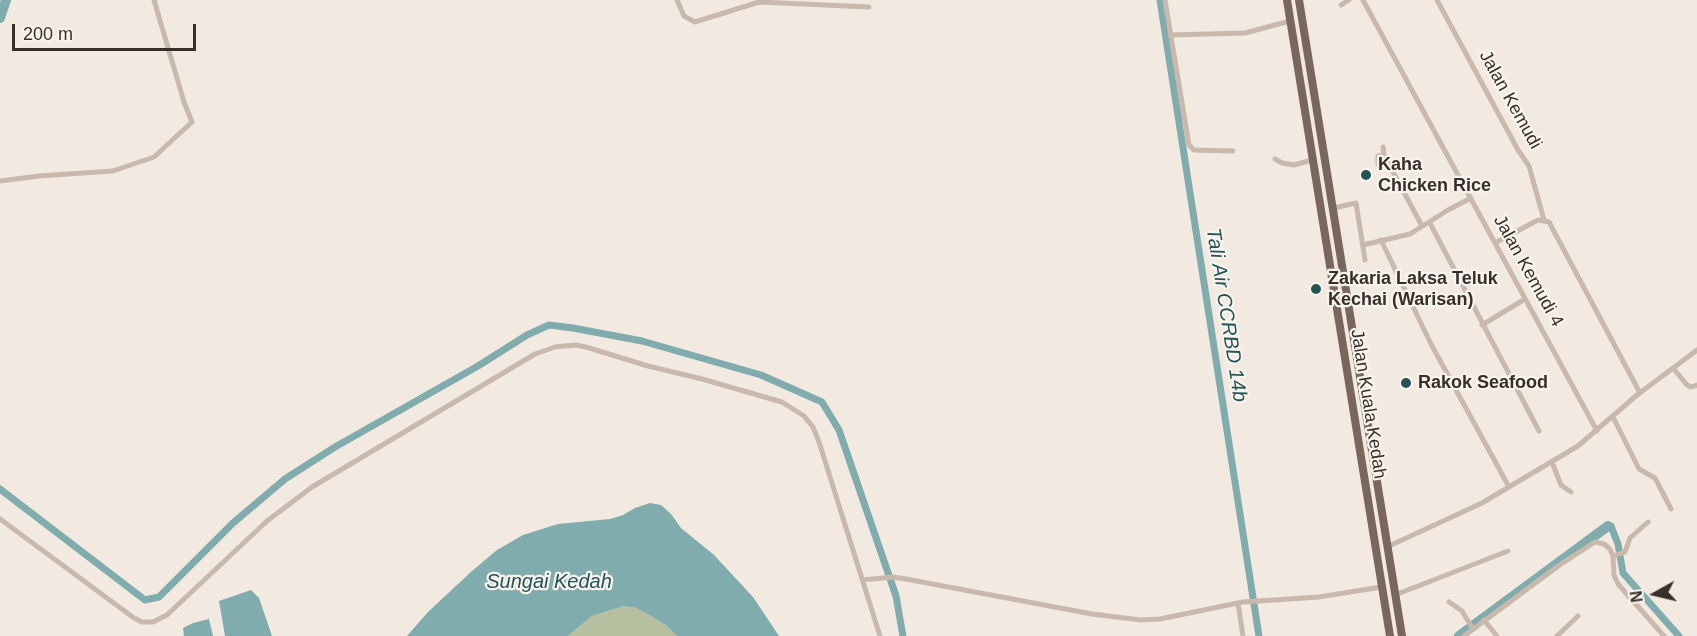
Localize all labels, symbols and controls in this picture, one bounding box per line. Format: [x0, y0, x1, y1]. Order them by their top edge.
scale bar [15, 12, 200, 50]
text: 200 m [23, 24, 73, 44]
street label: Jalan Kemudi [1474, 47, 1546, 153]
place label: Kaha Chicken Rice [1378, 154, 1491, 196]
marker: Kaha Chicken Rice [1359, 168, 1373, 182]
street label: Jalan Kemudi 4 [1488, 212, 1568, 330]
water label: Tali Air CCRBD 14b [1200, 226, 1252, 404]
place label: Zakaria Laksa Teluk Kechai (Warisan) [1328, 268, 1498, 310]
marker: Zakaria Laksa Teluk Kechai (Warisan) [1309, 282, 1323, 296]
street label: Jalan Kuala Kedah [1346, 328, 1390, 480]
place label: Rakok Seafood [1418, 372, 1548, 394]
marker: Rakok Seafood [1399, 376, 1413, 390]
north arrow [1625, 564, 1685, 624]
water label: Sungai Kedah [486, 570, 612, 594]
text: N [1627, 590, 1646, 603]

